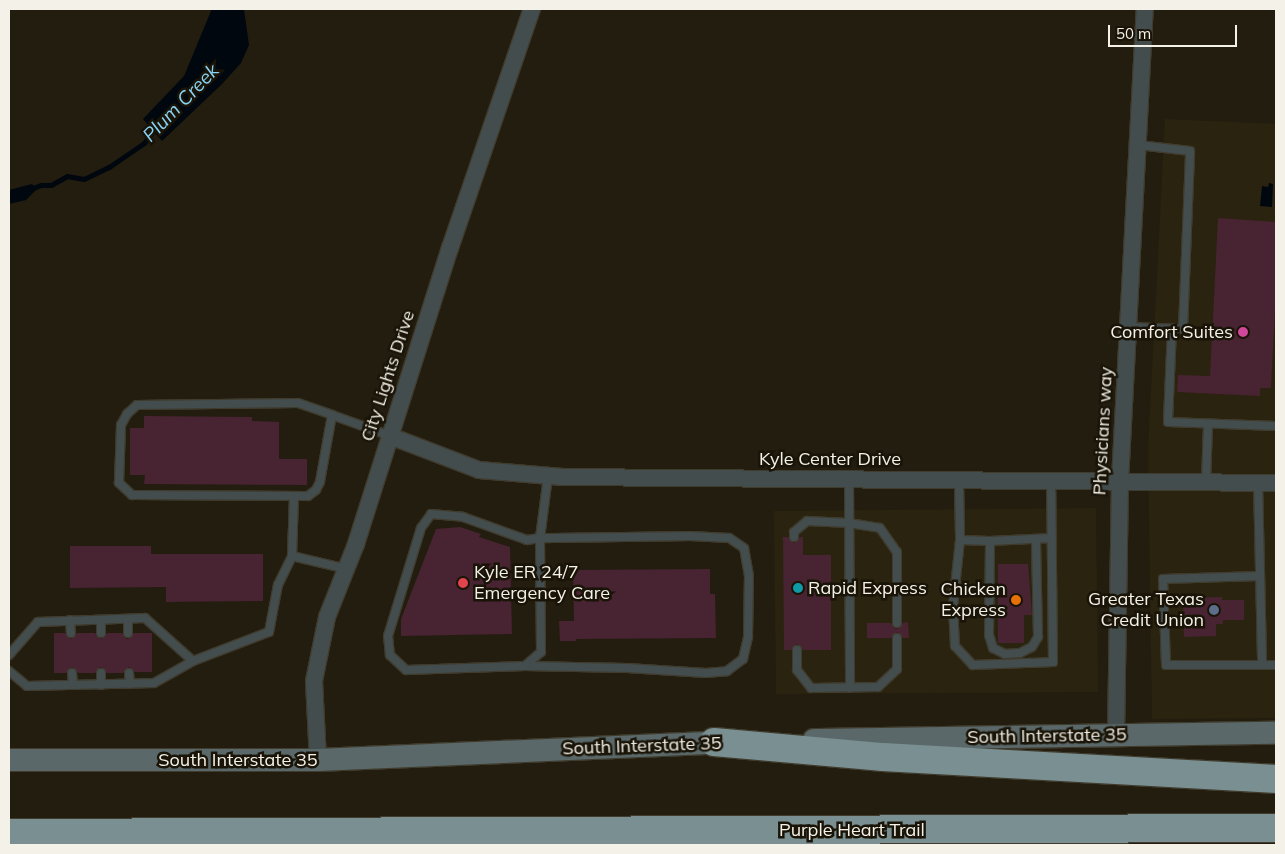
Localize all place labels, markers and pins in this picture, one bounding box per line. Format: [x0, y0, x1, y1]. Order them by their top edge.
place label: Comfort Suites [1110, 321, 1233, 343]
marker: Comfort Suites [1237, 326, 1249, 338]
place label: Kyle ER 24/7 Emergency Care [474, 562, 610, 604]
marker: Kyle ER 24/7 Emergency Care [456, 576, 470, 590]
place label: Rapid Express [808, 577, 927, 599]
place label: Chicken Express [941, 579, 1006, 622]
marker: Rapid Express [792, 582, 804, 594]
place label: Greater Texas Credit Union [1088, 589, 1204, 632]
marker: Chicken Express [1010, 594, 1022, 606]
marker: Greater Texas Credit Union [1208, 604, 1220, 616]

